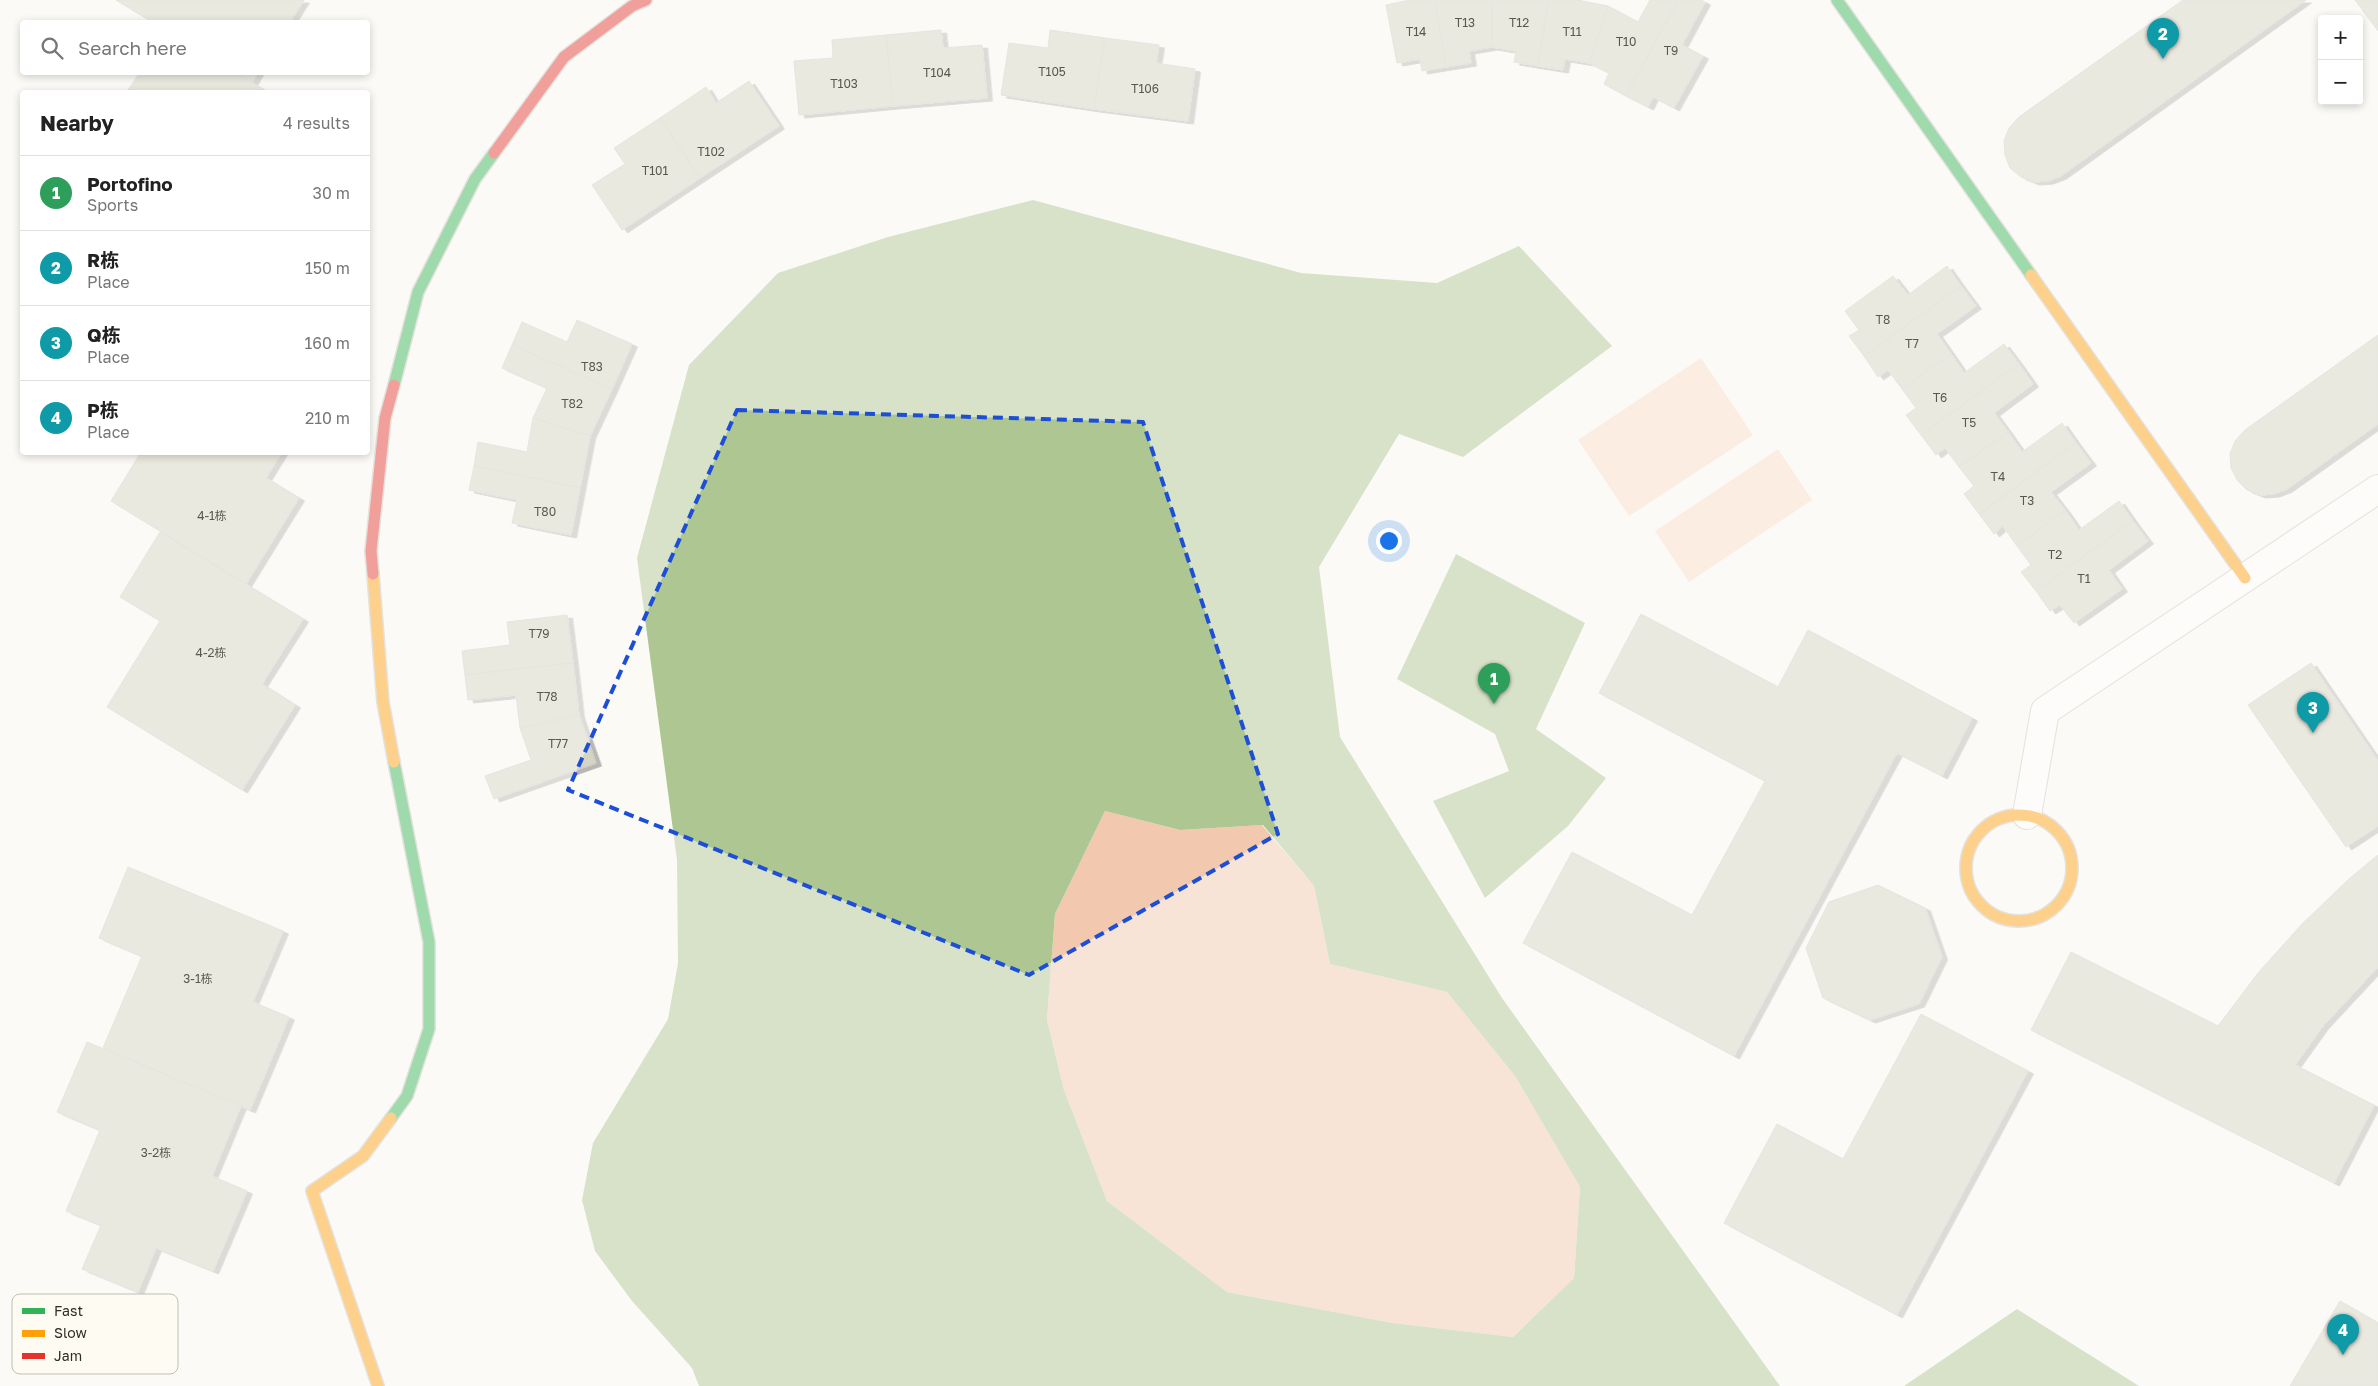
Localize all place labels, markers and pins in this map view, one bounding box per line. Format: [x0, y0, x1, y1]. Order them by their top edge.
pin: 2 [2147, 18, 2179, 59]
pin: 1 [1478, 663, 1510, 704]
pin: 3 [2297, 692, 2329, 733]
pin: 4 [2327, 1314, 2359, 1355]

